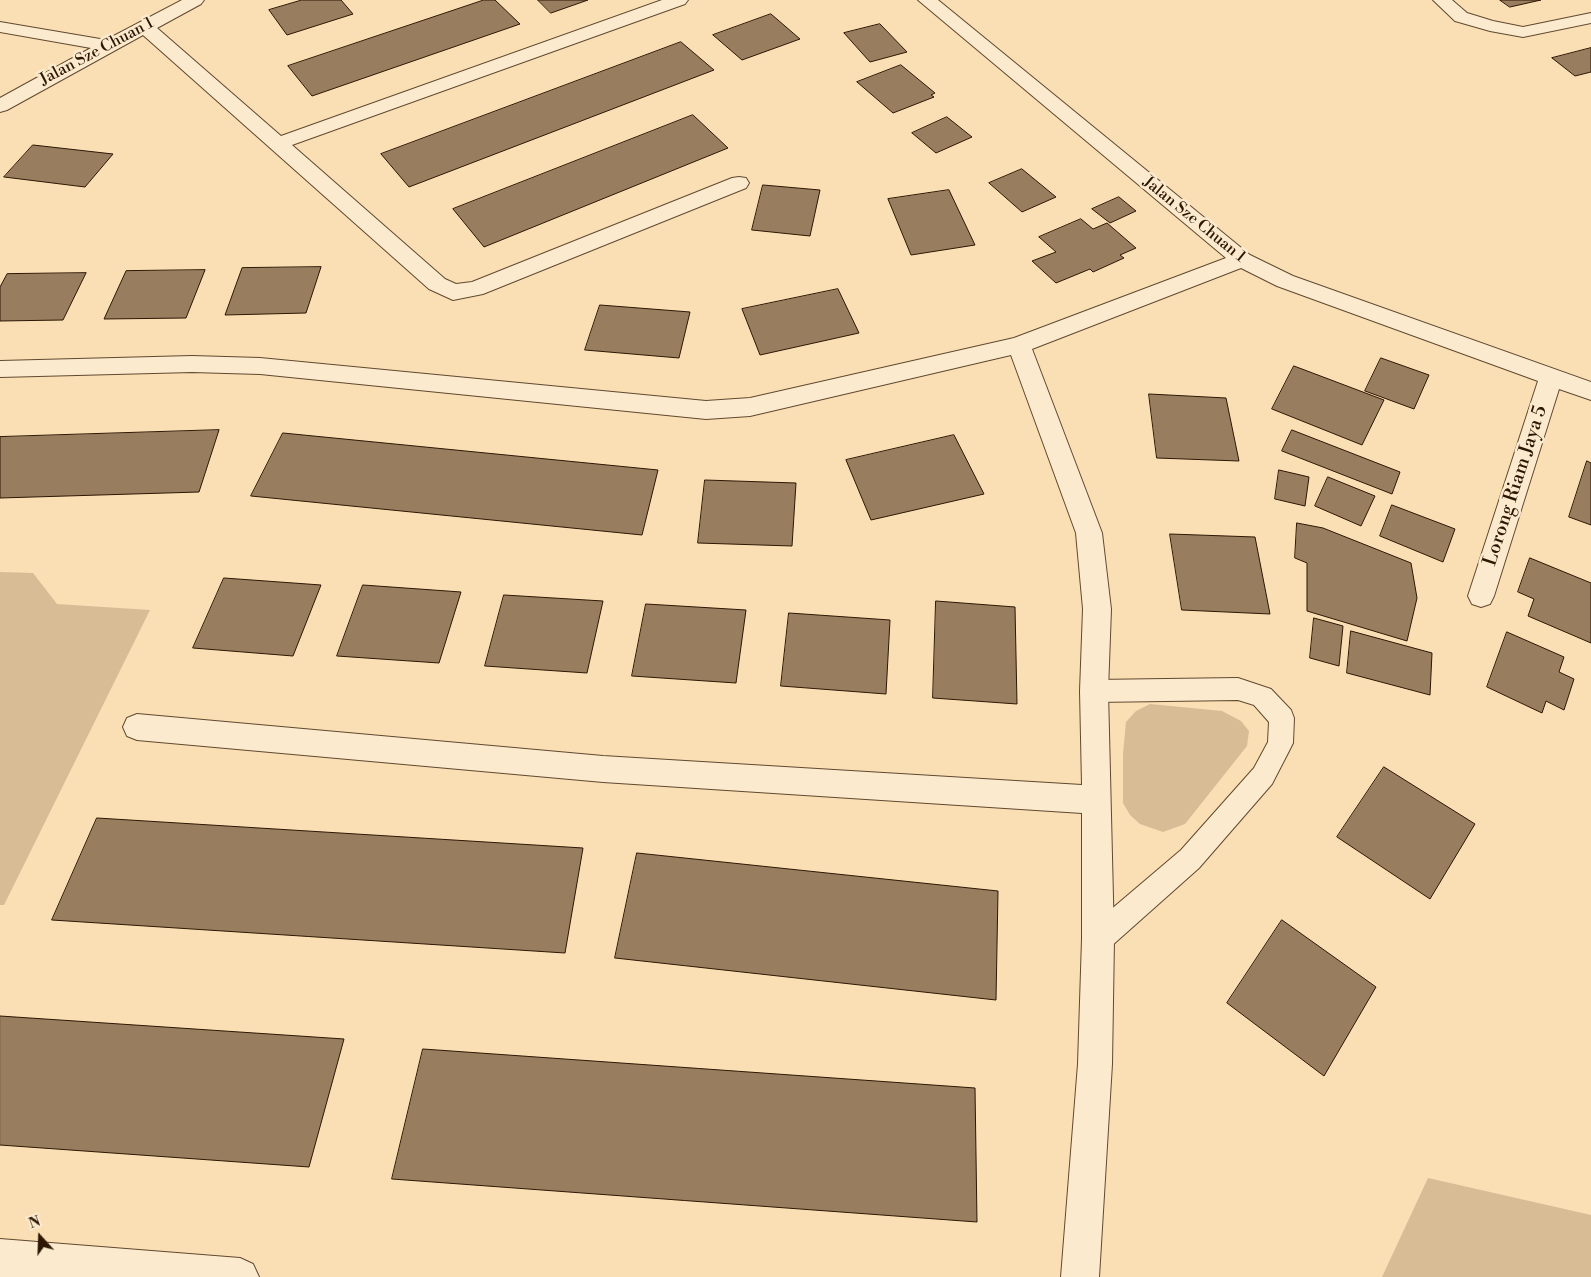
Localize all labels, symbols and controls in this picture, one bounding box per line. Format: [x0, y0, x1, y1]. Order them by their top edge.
street label: Jalan Sze Chuan 1 [37, 14, 157, 90]
street label: Jalan Sze Chuan 1 [1139, 173, 1249, 267]
street label: Lorong Riam Jaya 5 [1479, 403, 1553, 569]
north arrow [15, 1212, 65, 1262]
text: N [27, 1213, 43, 1233]

